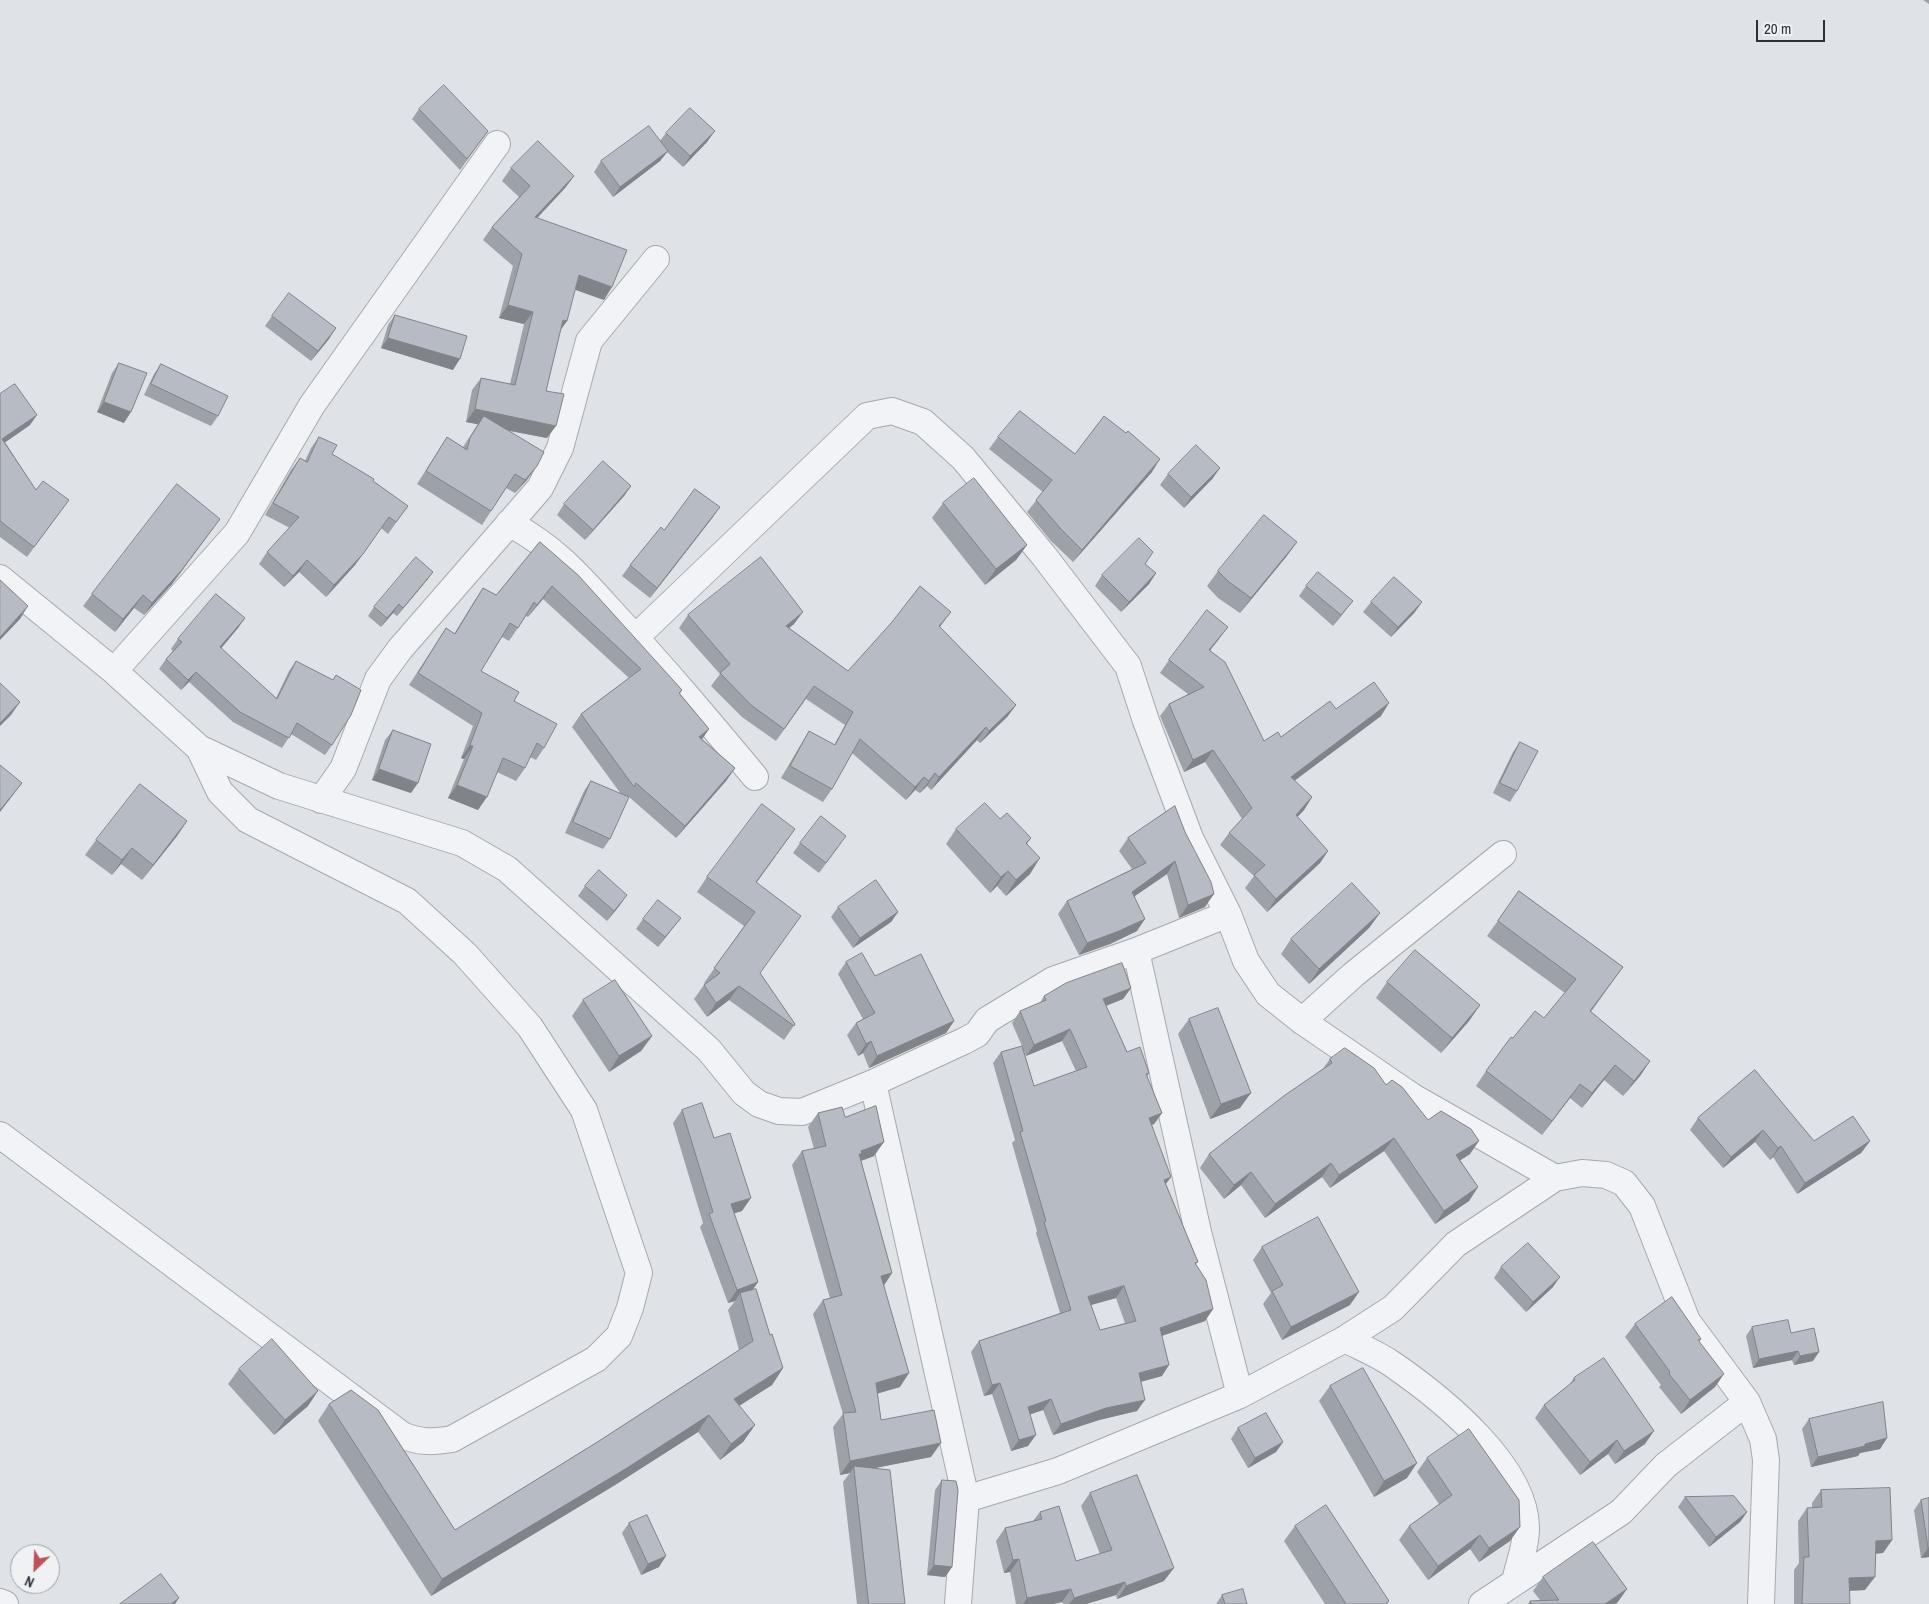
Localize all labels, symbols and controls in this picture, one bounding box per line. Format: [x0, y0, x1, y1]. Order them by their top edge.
scale bar [1759, 10, 1828, 42]
text: 20 m [1764, 18, 1791, 39]
north arrow [10, 1544, 60, 1594]
text: N [22, 1572, 37, 1592]

